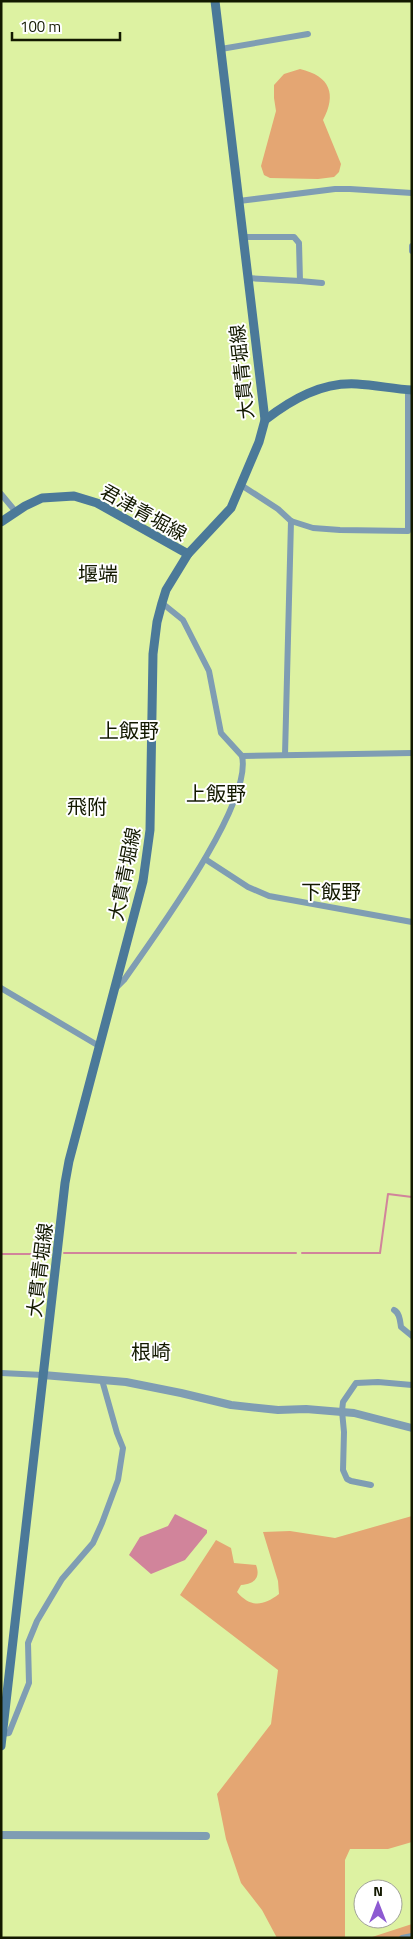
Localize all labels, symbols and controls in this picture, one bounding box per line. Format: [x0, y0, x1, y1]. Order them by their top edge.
scale bar [12, 10, 120, 42]
text: 100 m [20, 15, 61, 38]
street label: 大貫青堀線 [222, 323, 260, 421]
street label: 君津青堀線 [95, 476, 193, 548]
district label: 堰端 [78, 558, 118, 589]
district label: 上飯野 [99, 715, 159, 746]
district label: 上飯野 [186, 778, 246, 809]
district label: 飛附 [67, 791, 107, 822]
street label: 大貫青堀線 [101, 825, 147, 923]
district label: 下飯野 [301, 876, 361, 907]
street label: 大貫青堀線 [19, 1221, 59, 1319]
district label: 根崎 [131, 1336, 171, 1367]
north arrow [353, 1879, 403, 1929]
text: N [373, 1880, 383, 1901]

